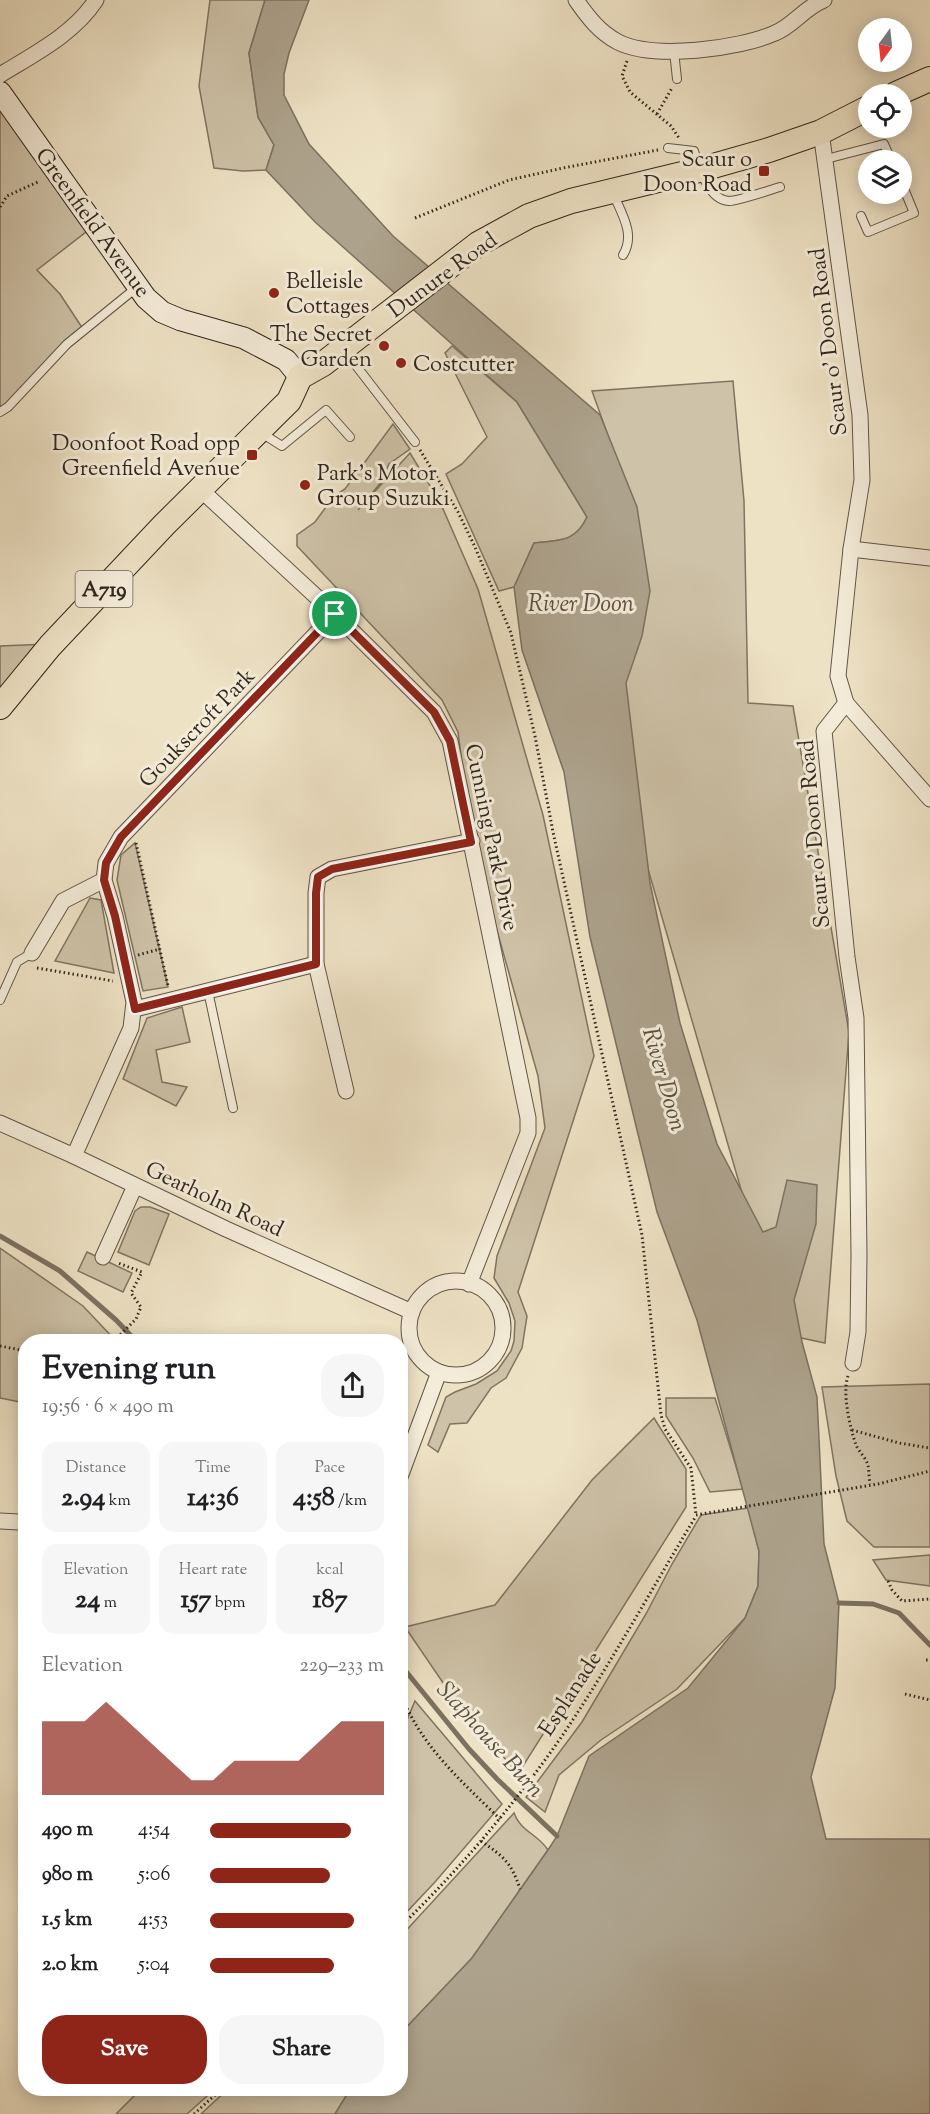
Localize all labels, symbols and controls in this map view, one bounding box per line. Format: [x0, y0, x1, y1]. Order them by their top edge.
north arrow [858, 18, 912, 72]
map controls [858, 18, 912, 204]
button: locate [858, 84, 912, 138]
street label: Greenfield Avenue [26, 142, 157, 305]
place label: Scaur o Doon Road [643, 145, 752, 202]
button: layers [858, 150, 912, 204]
marker: Scaur o Doon Road [757, 164, 771, 178]
street label: Dunure Road [382, 226, 505, 327]
street label: Scaur o' Doon Road [803, 246, 857, 437]
place label: Belleisle Cottages [286, 267, 369, 324]
marker: Belleisle Cottages [267, 286, 281, 300]
place label: The Secret Garden [270, 320, 372, 377]
marker: The Secret Garden [377, 339, 391, 353]
place label: Costcutter [413, 350, 515, 382]
marker: Costcutter [394, 356, 408, 370]
place label: Doonfoot Road opp Greenfield Avenue [52, 429, 240, 486]
marker: Doonfoot Road opp Greenfield Avenue [245, 448, 259, 462]
place label: Park's Motor Group Suzuki [317, 459, 450, 516]
marker: Park's Motor Group Suzuki [298, 478, 312, 492]
road number: A719 [76, 571, 132, 607]
pin [309, 588, 360, 639]
water label: River Doon [528, 588, 634, 622]
icon: arrive [318, 597, 351, 630]
street label: Goukscroft Park [133, 662, 264, 796]
street label: Scaur o' Doon Road [792, 738, 840, 929]
street label: Cunning Park Drive [455, 741, 525, 934]
water label: River Doon [632, 1024, 694, 1136]
street label: Gearholm Road [139, 1155, 288, 1247]
text: Evening run [42, 1346, 216, 1394]
button: share [321, 1354, 384, 1417]
text: 19:56 · 6 × 490 m [42, 1393, 174, 1422]
text: Distance [66, 1457, 126, 1480]
text: Time [195, 1457, 231, 1480]
text: Pace [315, 1457, 345, 1480]
text: 2.94 [61, 1480, 105, 1517]
text: 14:36 [187, 1480, 239, 1517]
text: 4:58 [293, 1480, 335, 1517]
text: km [105, 1490, 131, 1513]
text: /km [335, 1490, 367, 1513]
text: Elevation [64, 1559, 128, 1582]
text: Heart rate [179, 1559, 247, 1582]
text: kcal [316, 1559, 344, 1582]
text: 24 [75, 1582, 100, 1619]
text: 157 [181, 1582, 211, 1619]
text: 187 [313, 1582, 347, 1619]
text: m [100, 1592, 117, 1615]
text: bpm [211, 1592, 245, 1615]
street label: Esplanade [532, 1646, 611, 1743]
text: Elevation [42, 1652, 123, 1681]
text: 229–233 m [299, 1652, 384, 1681]
water label: Slaphouse Burn [428, 1674, 552, 1807]
text: 490 m [42, 1816, 93, 1845]
text: 4:54 [138, 1816, 170, 1845]
text: 980 m [42, 1861, 93, 1890]
text: 5:06 [138, 1861, 170, 1890]
text: 1.5 km [42, 1906, 92, 1935]
text: 4:53 [138, 1906, 168, 1935]
text: 2.0 km [42, 1951, 98, 1980]
text: 5:04 [138, 1951, 170, 1980]
button: Save [42, 2015, 207, 2084]
button: Share [219, 2015, 384, 2084]

